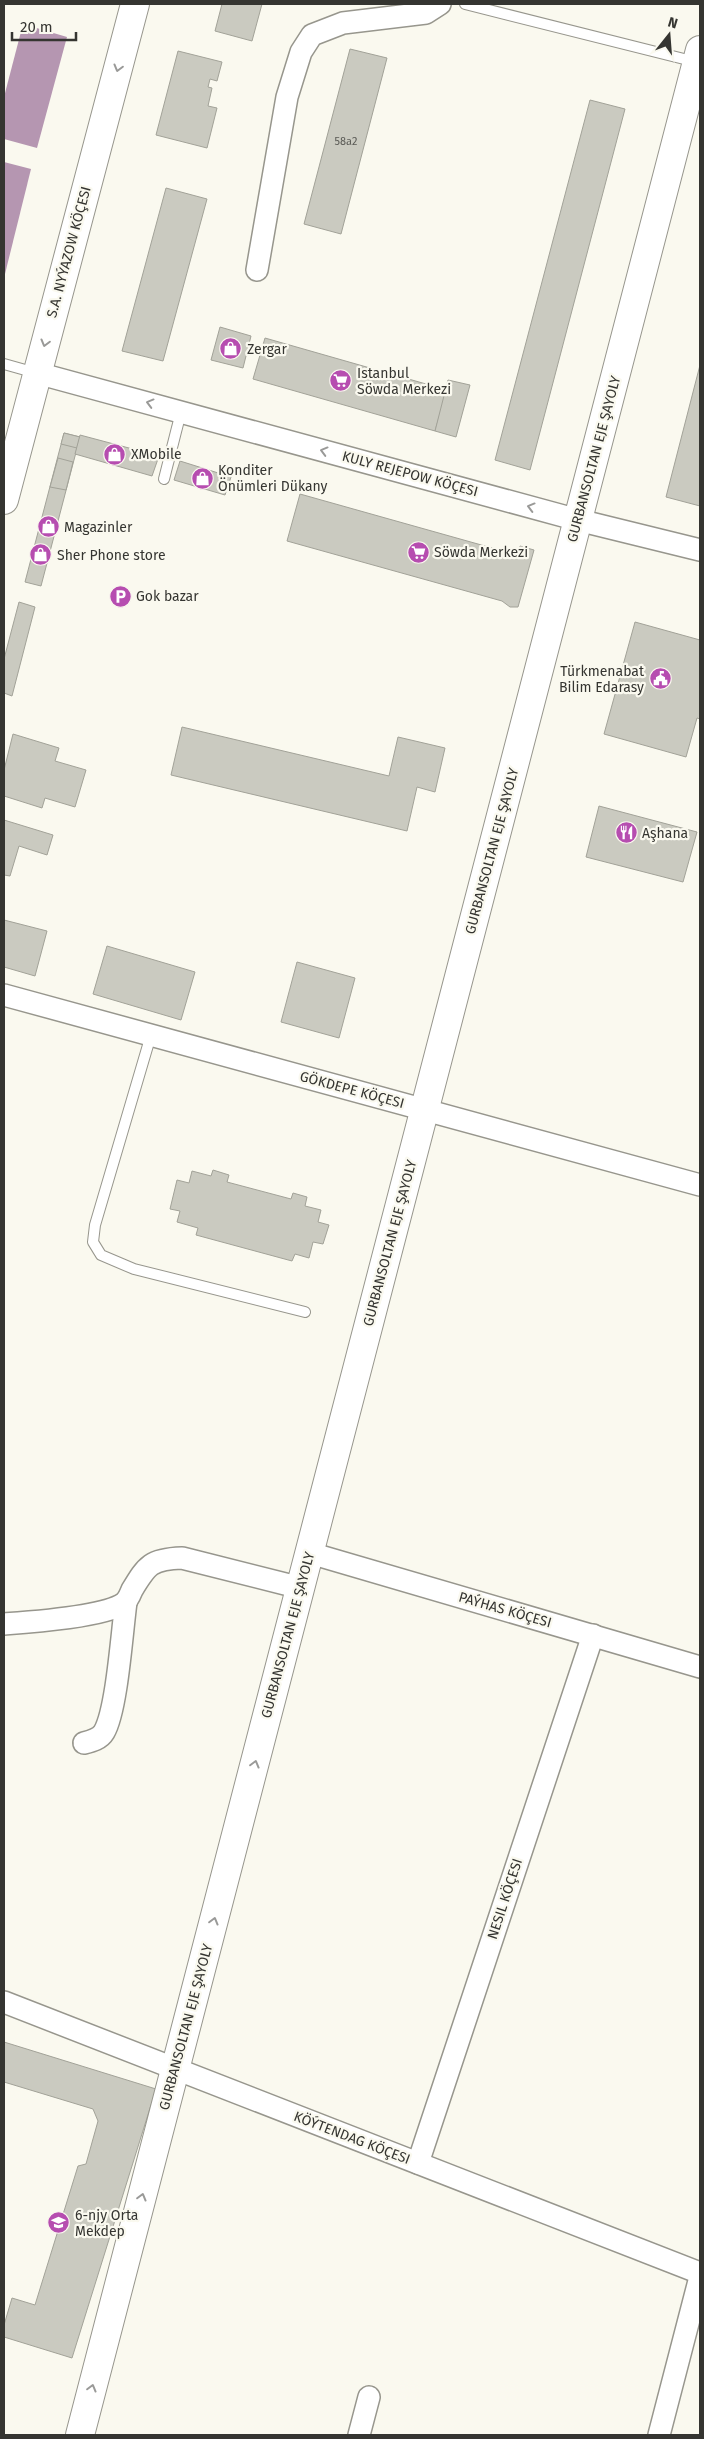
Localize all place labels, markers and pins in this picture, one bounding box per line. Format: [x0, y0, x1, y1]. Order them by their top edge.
shop icon: Zergar [219, 337, 243, 361]
place label: Zergar [247, 341, 287, 358]
place label: Istanbul Söwda Merkezi [357, 365, 451, 398]
supermarket icon: Istanbul Söwda Merkezi [329, 369, 353, 393]
shop icon: XMobile [103, 442, 127, 466]
place label: XMobile [131, 446, 182, 463]
place label: Konditer Önümleri Dükany [218, 462, 328, 495]
shop icon: Konditer Önümleri Dükany [190, 466, 214, 490]
shop icon: Magazinler [36, 515, 60, 539]
place label: Magazinler [64, 519, 133, 536]
supermarket icon: Söwda Merkezi [406, 540, 430, 564]
shop icon: Sher Phone store [29, 543, 53, 567]
place label: Söwda Merkezi [434, 544, 528, 561]
place label: Sher Phone store [57, 547, 166, 564]
parking icon: Gok bazar [108, 584, 132, 608]
place label: Gok bazar [136, 588, 199, 605]
place label: Türkmenabat Bilim Edarasy [559, 663, 645, 696]
public building icon: Türkmenabat Bilim Edarasy [648, 667, 672, 691]
restaurant icon: Aşhana [614, 821, 638, 845]
place label: Aşhana [642, 825, 688, 842]
place label: 6-njy Orta Mekdep [75, 2207, 139, 2240]
school or university icon: 6-njy Orta Mekdep [47, 2211, 71, 2235]

